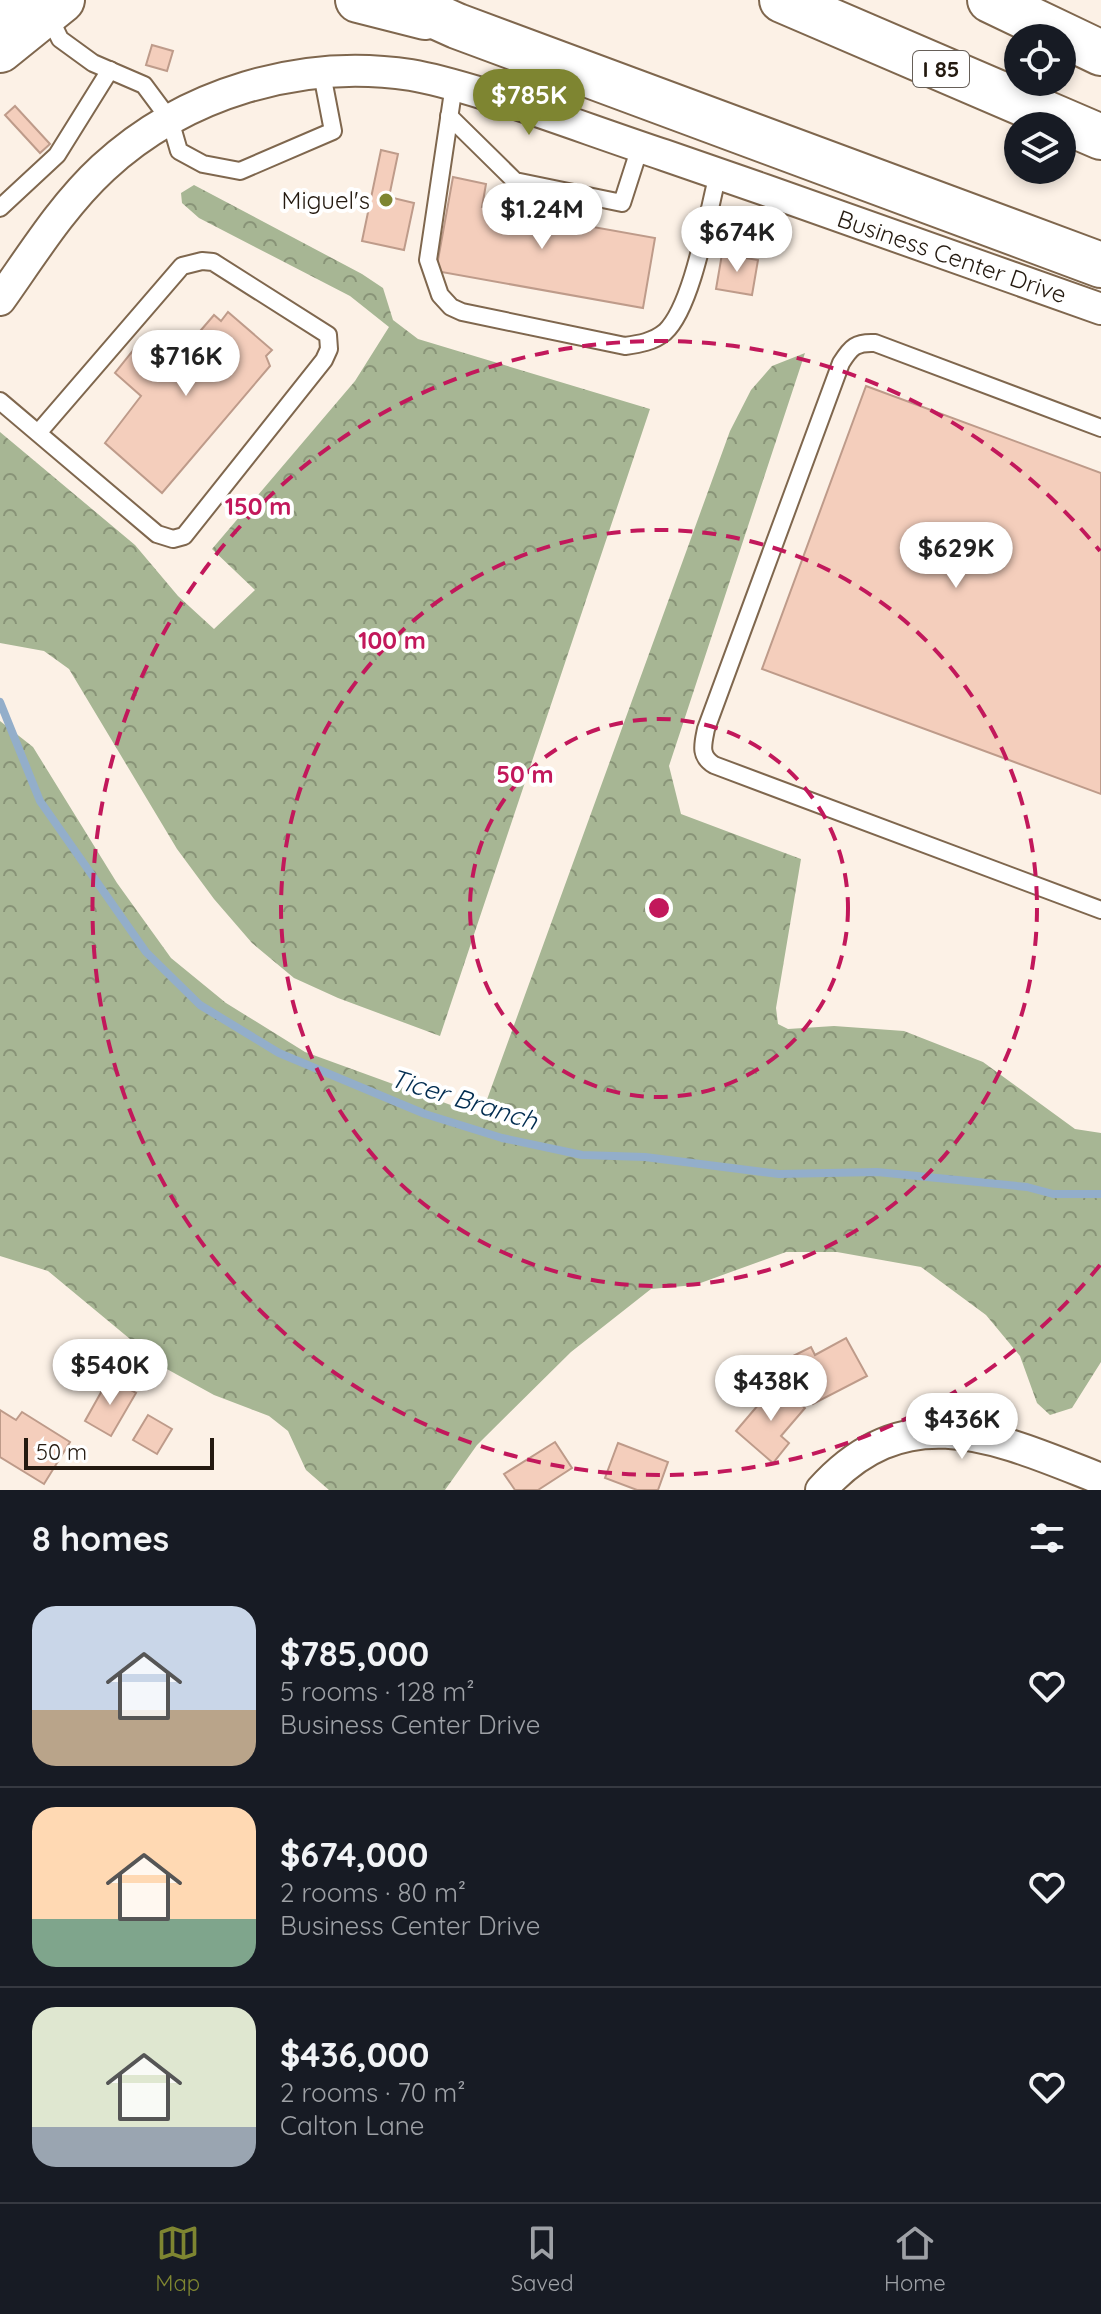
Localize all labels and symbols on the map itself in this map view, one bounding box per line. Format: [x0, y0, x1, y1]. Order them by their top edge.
road number: I 85 [913, 51, 969, 87]
pin: $785K [473, 69, 585, 137]
pin: $1.24M [477, 183, 607, 251]
place label: Miguel's [282, 185, 370, 215]
marker: Miguel's [377, 191, 395, 209]
street label: Business Center Drive [833, 203, 1071, 309]
pin: $674K [681, 206, 793, 274]
pin: $716K [130, 330, 242, 398]
text: 150 m [225, 491, 291, 521]
pin: $629K [900, 522, 1012, 590]
text: 100 m [358, 625, 426, 655]
text: 50 m [496, 759, 554, 789]
centre of rings [645, 894, 673, 922]
water label: Ticer Branch [386, 1061, 543, 1137]
pin: $540K [54, 1339, 166, 1407]
pin: $438K [715, 1355, 827, 1423]
pin: $436K [906, 1393, 1018, 1461]
scale bar [24, 1434, 214, 1470]

